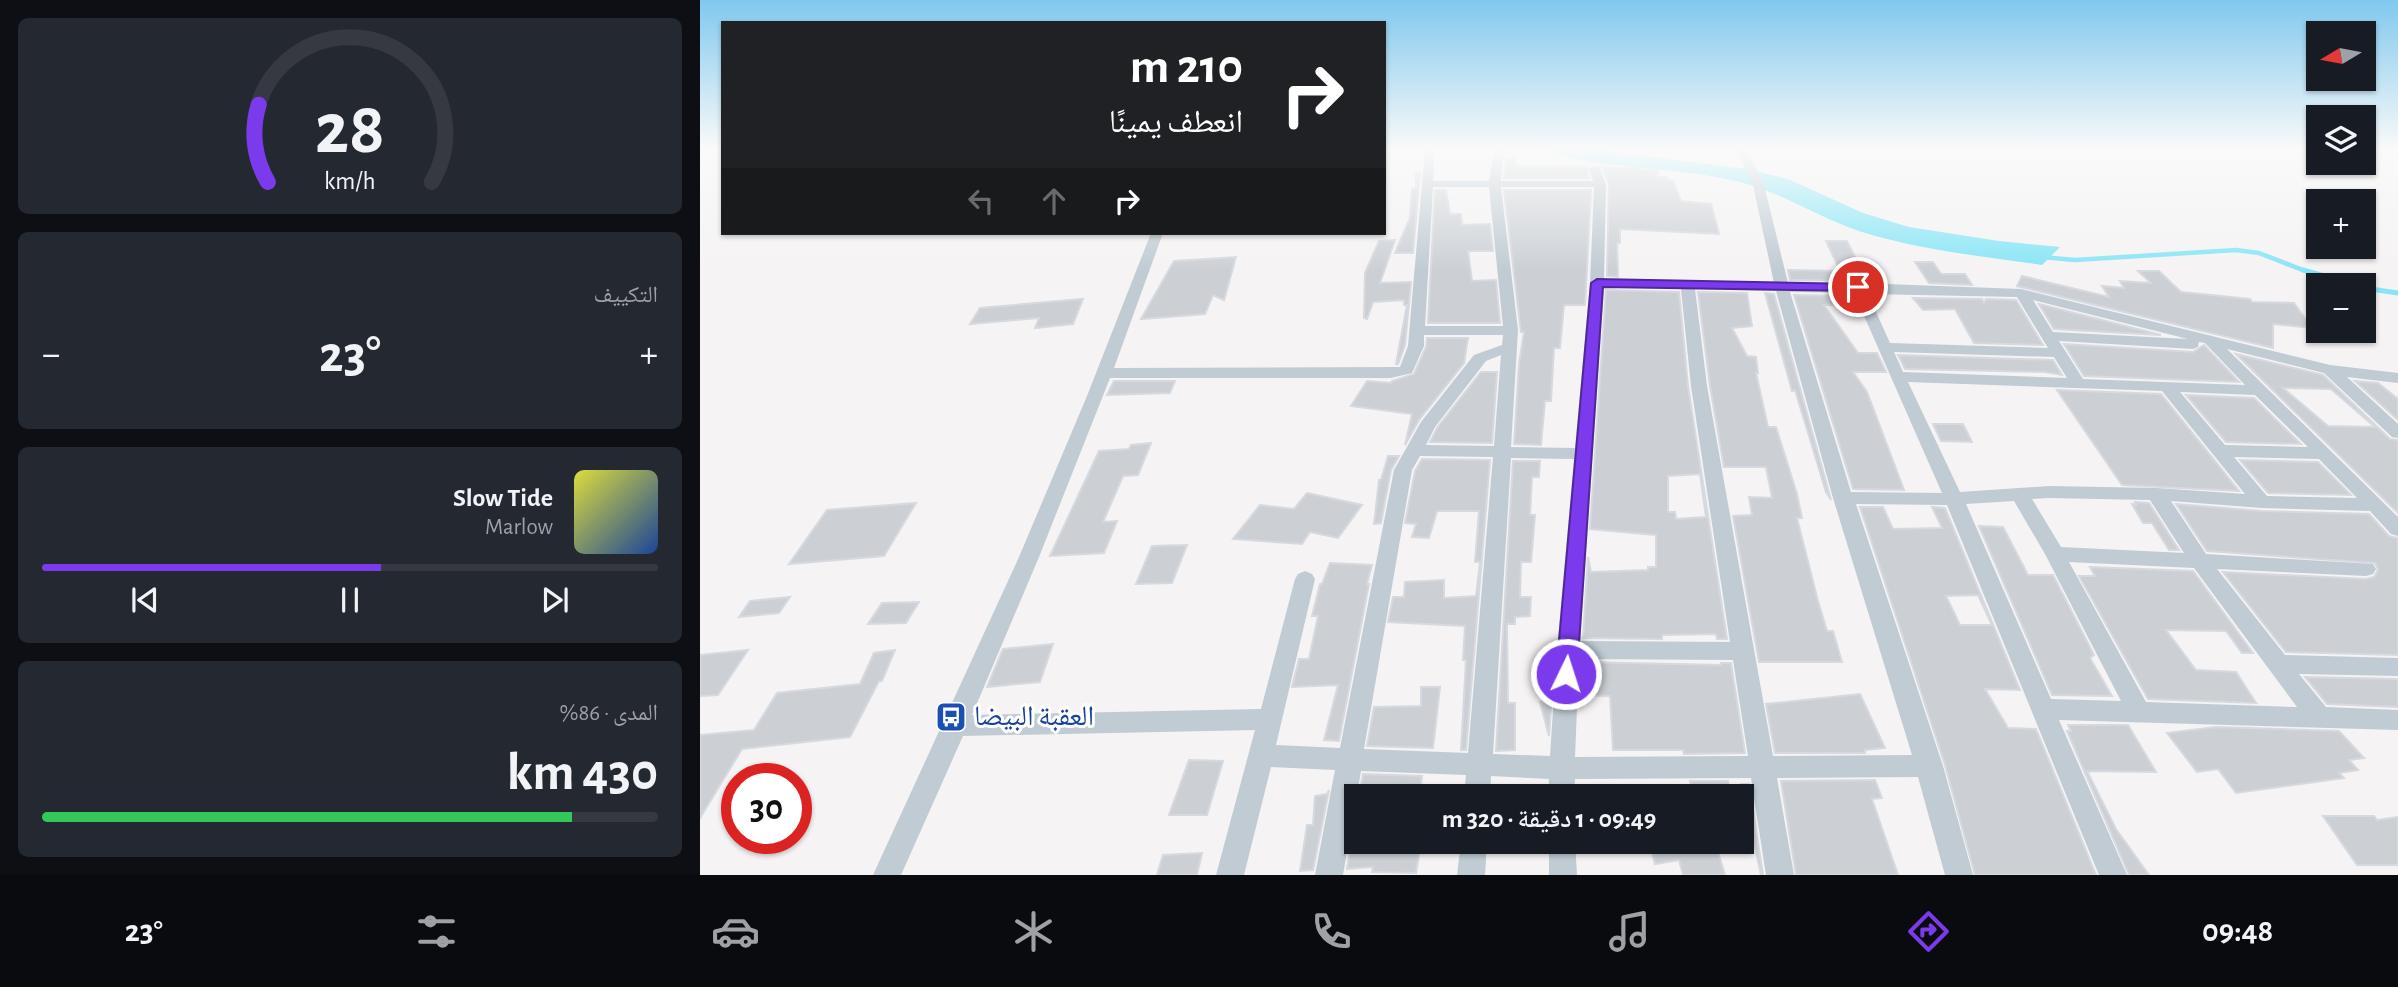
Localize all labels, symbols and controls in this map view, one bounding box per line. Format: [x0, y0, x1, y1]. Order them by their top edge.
north arrow [2306, 21, 2376, 91]
map controls [2306, 21, 2376, 343]
text: 210 m [1130, 43, 1243, 92]
icon: right [1267, 49, 1358, 140]
text: 28 [315, 95, 385, 168]
button: layers [2306, 105, 2376, 175]
text: انعطف يمينًا [1109, 106, 1243, 138]
text: km/h [324, 169, 376, 194]
icon: left [962, 182, 1000, 220]
icon: ahead [1035, 182, 1073, 220]
icon: right [1108, 182, 1146, 220]
button: + [2306, 189, 2376, 259]
pin [1828, 257, 1888, 317]
icon: arrive [1839, 268, 1877, 306]
button: − [2306, 273, 2376, 343]
text: التكييف [593, 284, 658, 307]
text: 23° [319, 329, 381, 381]
text: − [42, 336, 60, 374]
text: + [640, 336, 658, 374]
text: Slow Tide [453, 485, 553, 511]
text: Marlow [485, 516, 553, 539]
icon: previous [126, 581, 164, 619]
icon: pause [331, 581, 369, 619]
icon: next [536, 581, 574, 619]
position arrow [1529, 637, 1603, 711]
bus stop icon: العقبة البيضا [934, 700, 968, 734]
text: المدى · 86% [560, 702, 658, 725]
place label: العقبة البيضا [974, 703, 1094, 731]
text: 430 km [507, 747, 658, 799]
speed limit sign: 30 [721, 763, 812, 854]
text: 09:49 · 1 دقيقة · 320 m [1442, 806, 1656, 832]
icon: filters [412, 907, 461, 956]
icon: car [711, 907, 760, 956]
icon: climate [1009, 907, 1058, 956]
icon: phone [1307, 907, 1356, 956]
icon: music [1605, 907, 1654, 956]
icon: directions [1904, 907, 1953, 956]
text: 23° [125, 915, 163, 947]
text: 09:48 [2202, 915, 2273, 947]

